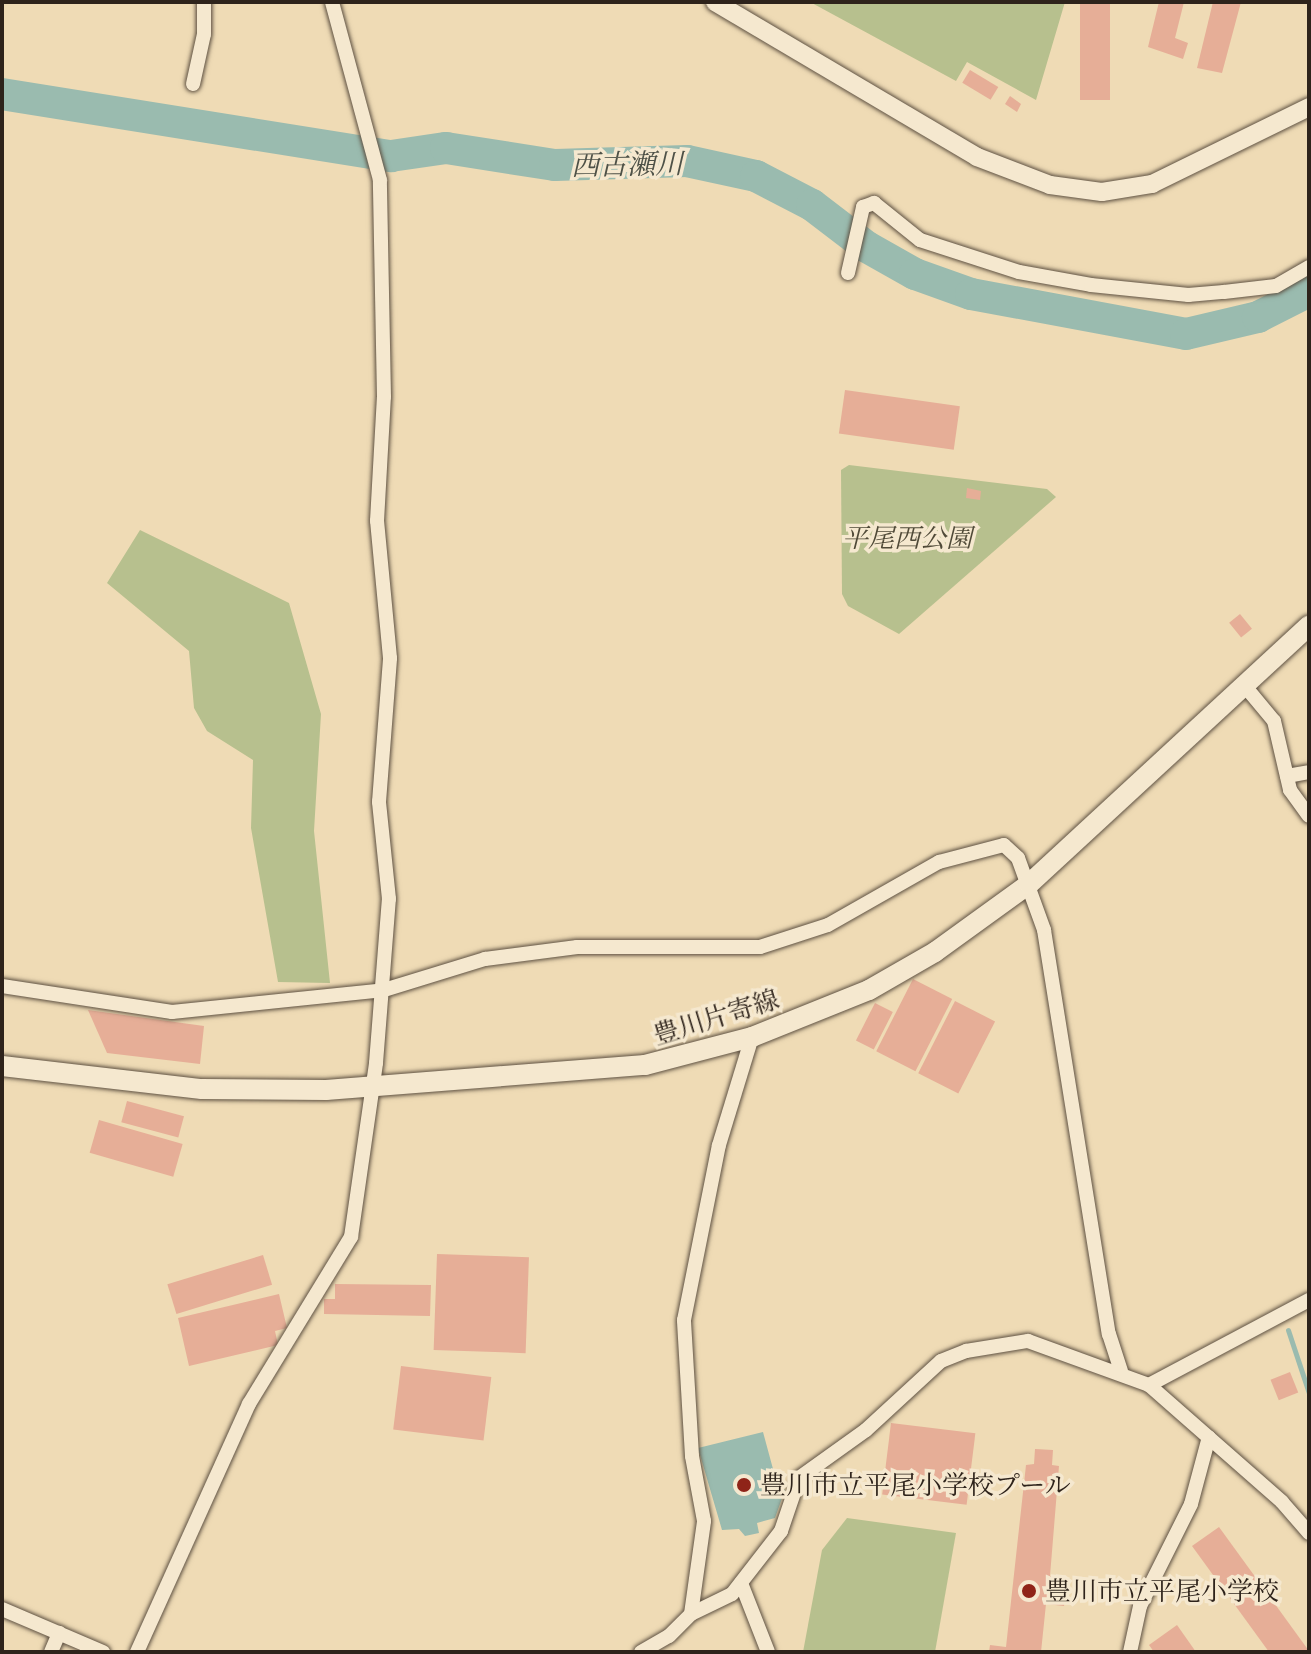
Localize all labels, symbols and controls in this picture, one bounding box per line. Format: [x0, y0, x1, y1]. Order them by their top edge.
water label: 西古瀬川 [571, 146, 683, 182]
park label: 平尾西公園 [842, 522, 972, 554]
street label: 豊川片寄線 [649, 983, 783, 1051]
place label: 豊川市立平尾小学校プール [760, 1469, 1071, 1501]
marker: 豊川市立平尾小学校プール [735, 1476, 753, 1494]
place label: 豊川市立平尾小学校 [1045, 1575, 1279, 1607]
marker: 豊川市立平尾小学校 [1020, 1582, 1038, 1600]

